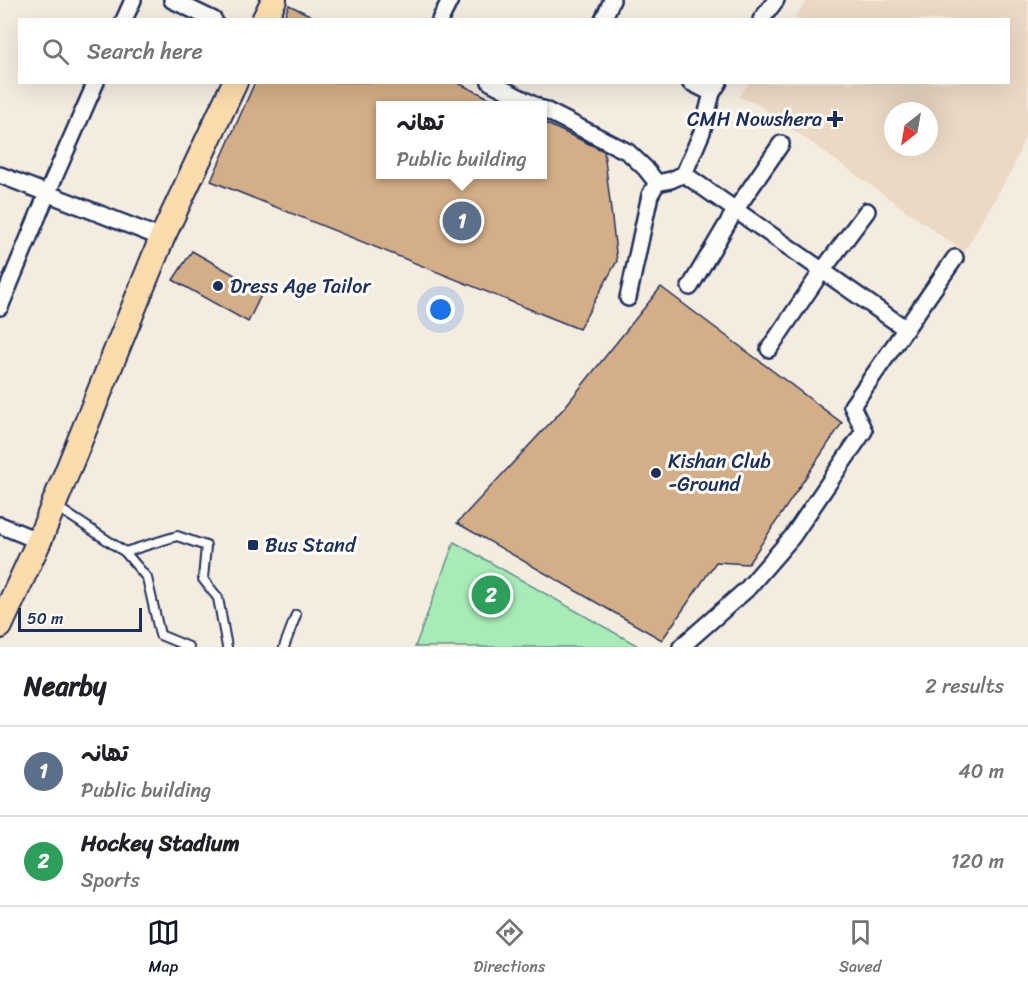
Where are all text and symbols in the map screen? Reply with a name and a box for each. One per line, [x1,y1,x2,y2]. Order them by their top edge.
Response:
search box [18,18,1010,84]
text: Search here [87,32,203,71]
icon: search [39,35,72,68]
popup [376,101,547,179]
place label: CMH Nowshera [687,102,822,137]
north arrow [884,102,938,156]
text: تھانہ [396,103,444,142]
marker: CMH Nowshera [826,110,844,128]
text: Public building [396,142,527,177]
pin: 1 [442,198,482,244]
place label: Dress Age Tailor [230,269,371,304]
marker: Dress Age Tailor [211,279,225,293]
your location [426,295,455,324]
place label: Kishan Club -Ground [668,444,771,502]
marker: Kishan Club -Ground [649,466,663,480]
place label: Bus Stand [265,528,357,563]
marker: Bus Stand [246,538,260,552]
pin: 2 [472,572,510,618]
text: 50 m [27,604,63,633]
scale bar [18,605,142,632]
text: Nearby [24,663,106,709]
text: 2 results [925,669,1004,704]
text: تھانہ [81,734,128,773]
text: 1 [39,754,48,789]
text: 40 m [958,754,1004,789]
text: Public building [81,773,211,808]
text: Hockey Stadium [81,824,240,863]
text: 2 [38,844,49,879]
text: 120 m [951,844,1004,879]
text: Sports [81,863,140,898]
tab: Map [147,916,180,981]
tab: Directions [474,916,545,981]
tab: Saved [839,916,881,981]

